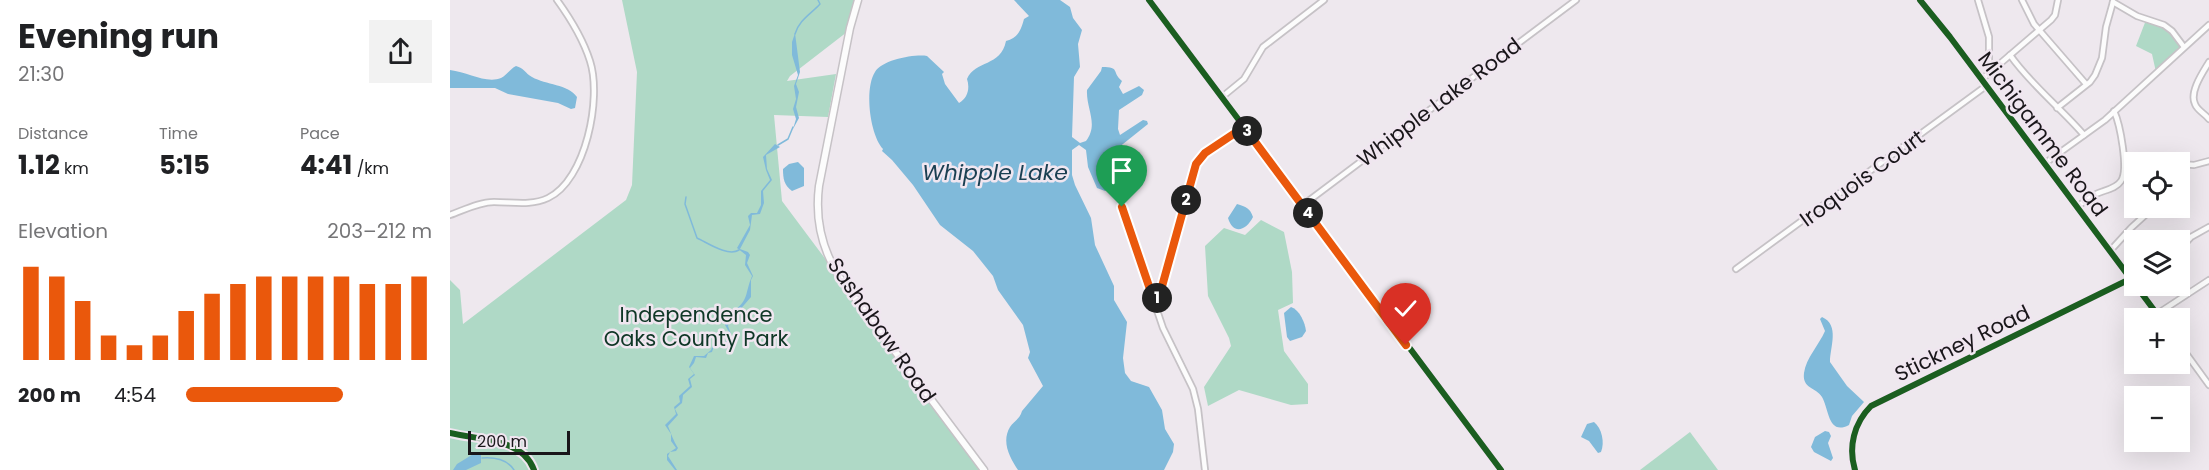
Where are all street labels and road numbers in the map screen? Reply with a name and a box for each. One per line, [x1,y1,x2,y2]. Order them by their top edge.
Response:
street label: Whipple Lake Road [1351,31,1527,173]
street label: Michigamme Road [1971,46,2115,222]
street label: Iroquois Court [1794,123,1930,233]
street label: Sashabaw Road [821,252,943,408]
street label: Stickney Road [1889,298,2035,388]

